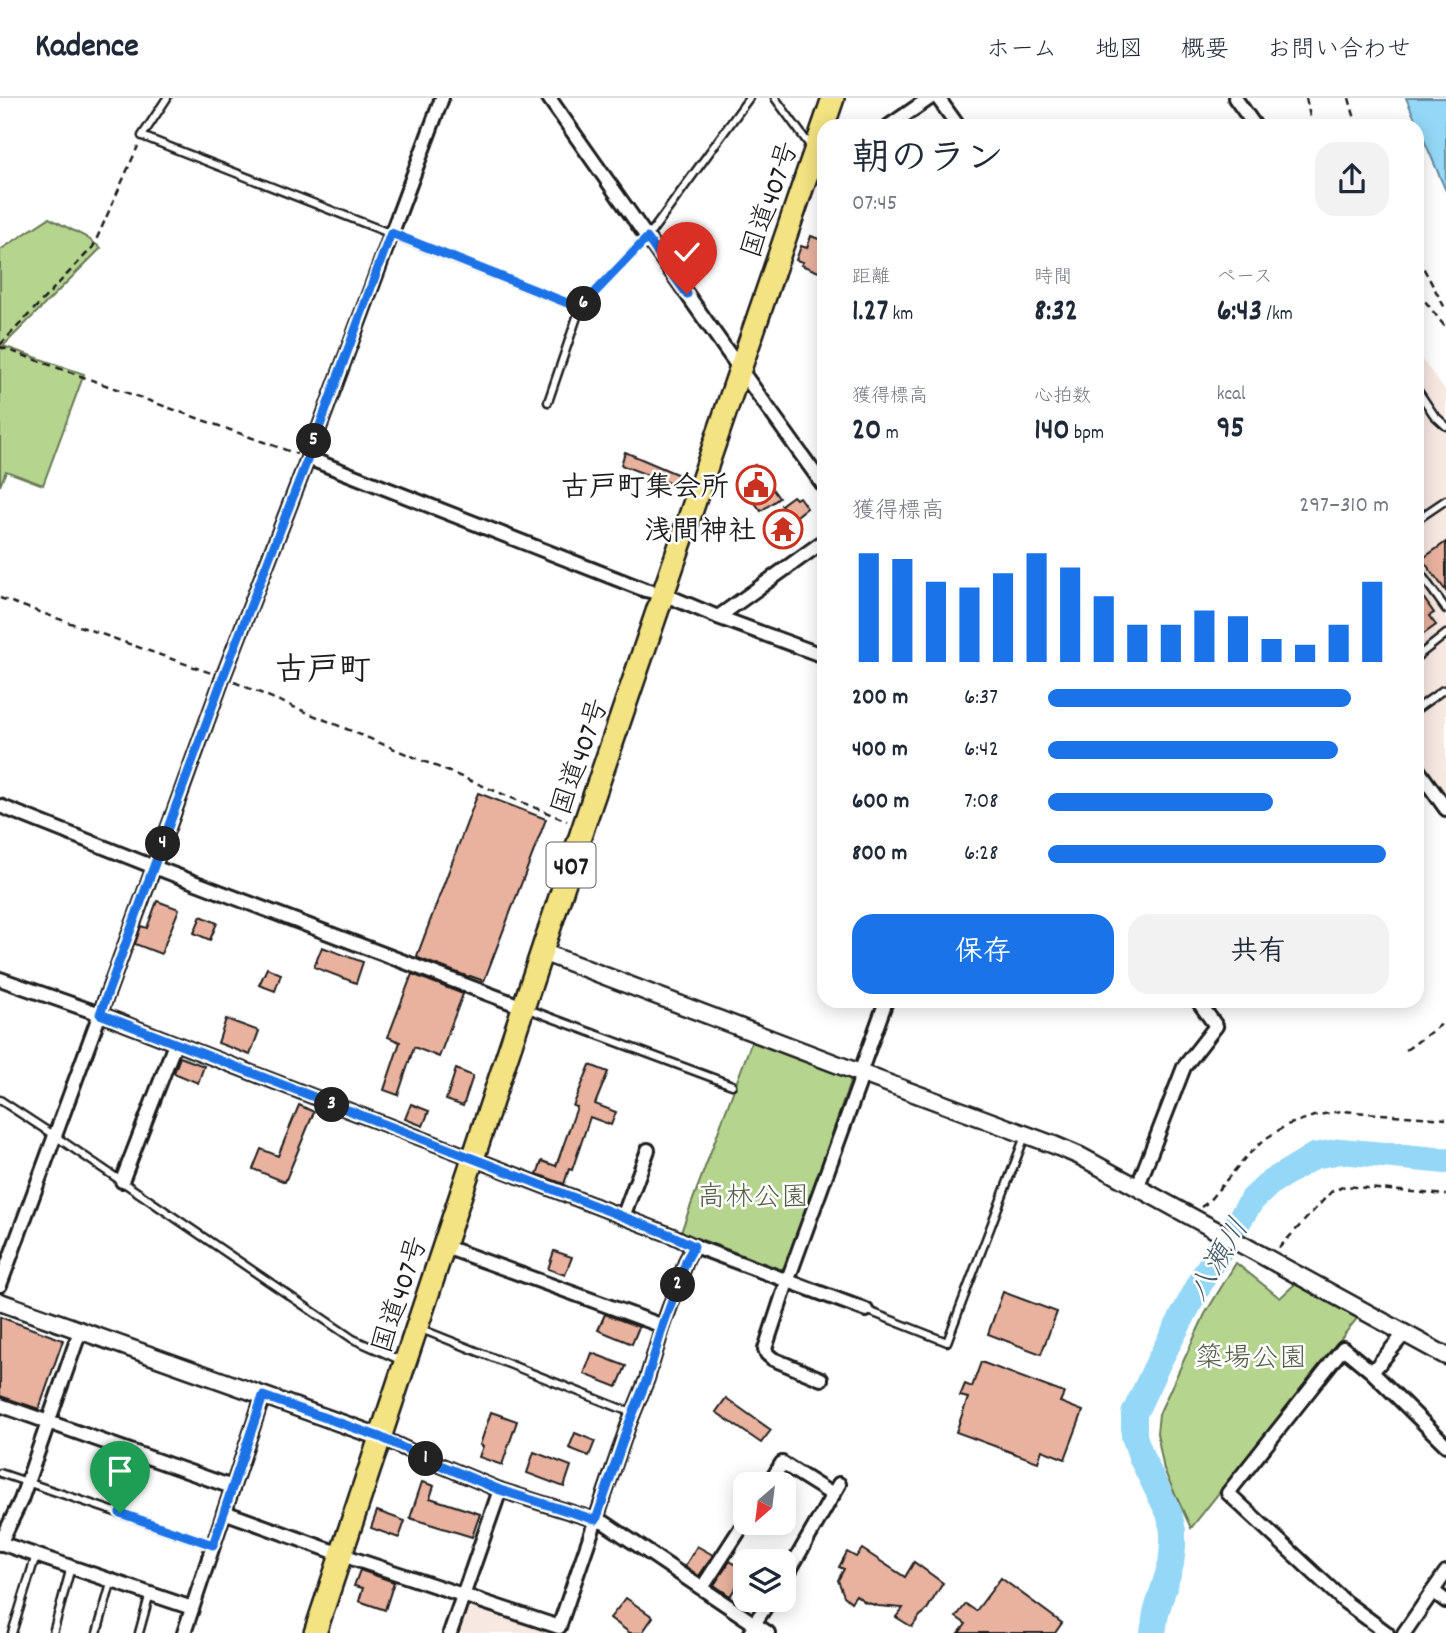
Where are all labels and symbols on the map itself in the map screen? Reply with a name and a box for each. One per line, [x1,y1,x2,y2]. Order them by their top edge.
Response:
street label: 国道407号 [734,137,811,265]
pin [657,222,717,294]
pin: 6 [566,286,602,322]
pin: 5 [296,424,332,458]
public building icon: 古戸町集会所 [735,464,777,506]
place label: 古戸町集会所 [561,470,729,510]
temple icon: 浅間神社 [762,508,804,550]
place label: 浅間神社 [644,514,756,554]
district label: 古戸町 [275,650,371,696]
street label: 国道407号 [544,694,621,822]
pin: 4 [146,826,180,862]
road number: 407 [546,842,596,888]
pin: 3 [314,1088,350,1122]
park label: 高林公園 [697,1180,809,1220]
water label: 八瀬川 [1179,1212,1262,1311]
street label: 国道407号 [365,1232,441,1360]
pin: 2 [660,1268,696,1302]
park label: 簗場公園 [1195,1341,1307,1381]
pin [90,1441,150,1513]
pin: 1 [408,1442,444,1476]
north arrow [733,1472,796,1535]

